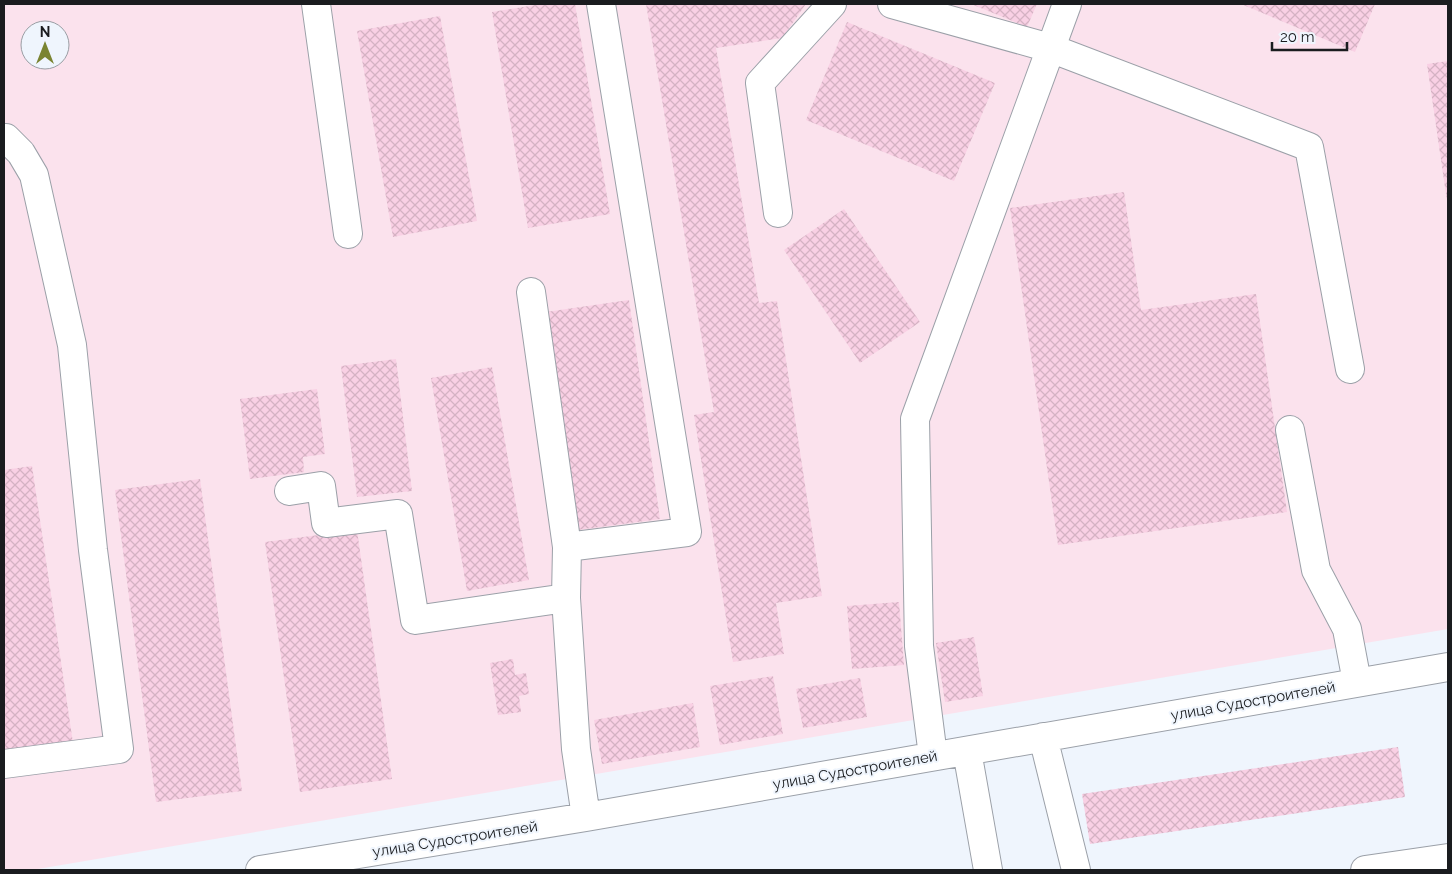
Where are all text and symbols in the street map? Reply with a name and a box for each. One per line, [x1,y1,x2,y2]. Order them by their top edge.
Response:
north arrow [20,20,70,70]
scale bar [1272,20,1347,52]
text: N [40,24,50,40]
text: 20 m [1280,28,1315,46]
street label: улица Судостроителей [1169,678,1337,724]
street label: улица Судостроителей [771,747,939,793]
street label: улица Судостроителей [371,817,539,861]

